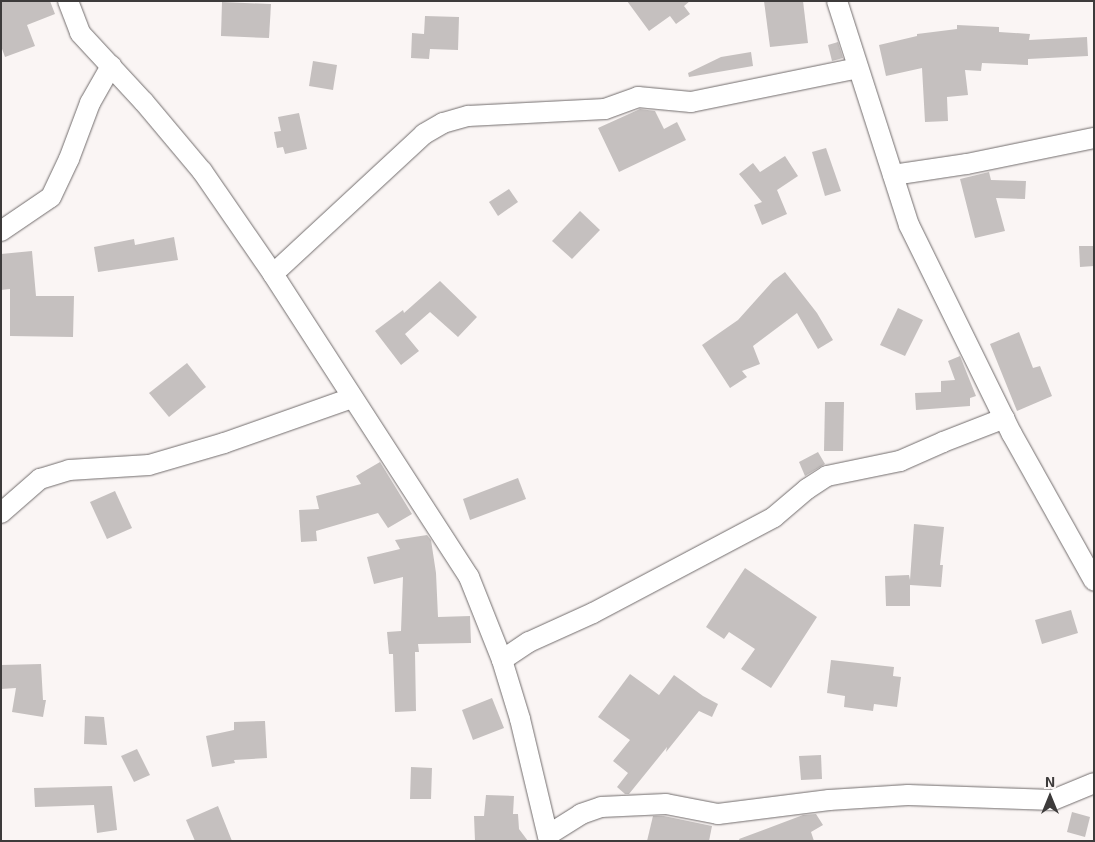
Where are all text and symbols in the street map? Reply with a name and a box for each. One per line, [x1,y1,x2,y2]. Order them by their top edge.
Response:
north arrow [1025,772,1075,822]
text: N [1045,773,1055,790]

